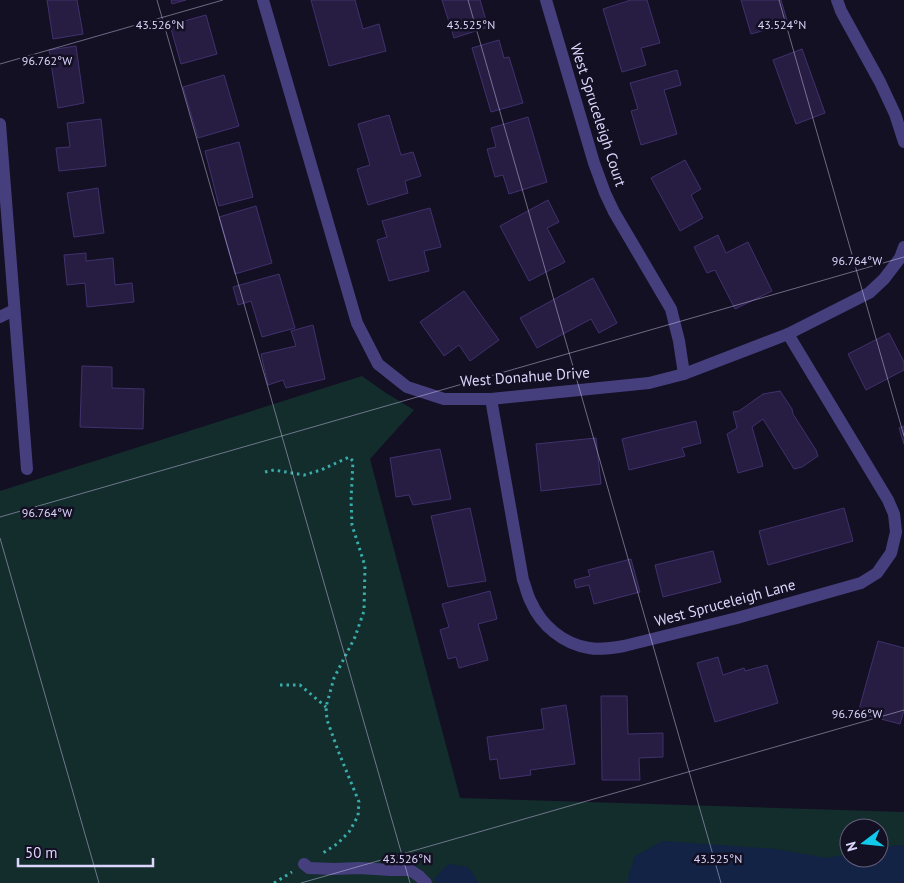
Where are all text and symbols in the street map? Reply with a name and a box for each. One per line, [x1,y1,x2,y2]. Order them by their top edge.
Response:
text: 43.526°N [136,17,184,32]
text: 43.525°N [447,17,495,32]
text: 43.524°N [758,17,806,32]
street label: West Spruceleigh Court [566,41,631,189]
text: 96.762°W [22,53,72,68]
text: 96.764°W [832,253,882,268]
street label: West Donahue Drive [460,362,590,391]
text: 96.764°W [22,505,72,520]
street label: West Spruceleigh Lane [652,575,797,630]
text: 96.766°W [832,706,882,721]
north arrow [839,818,889,868]
scale bar [18,836,152,868]
text: N [842,840,861,853]
text: 50 m [25,843,58,862]
text: 43.526°N [383,851,431,866]
text: 43.525°N [694,851,742,866]

